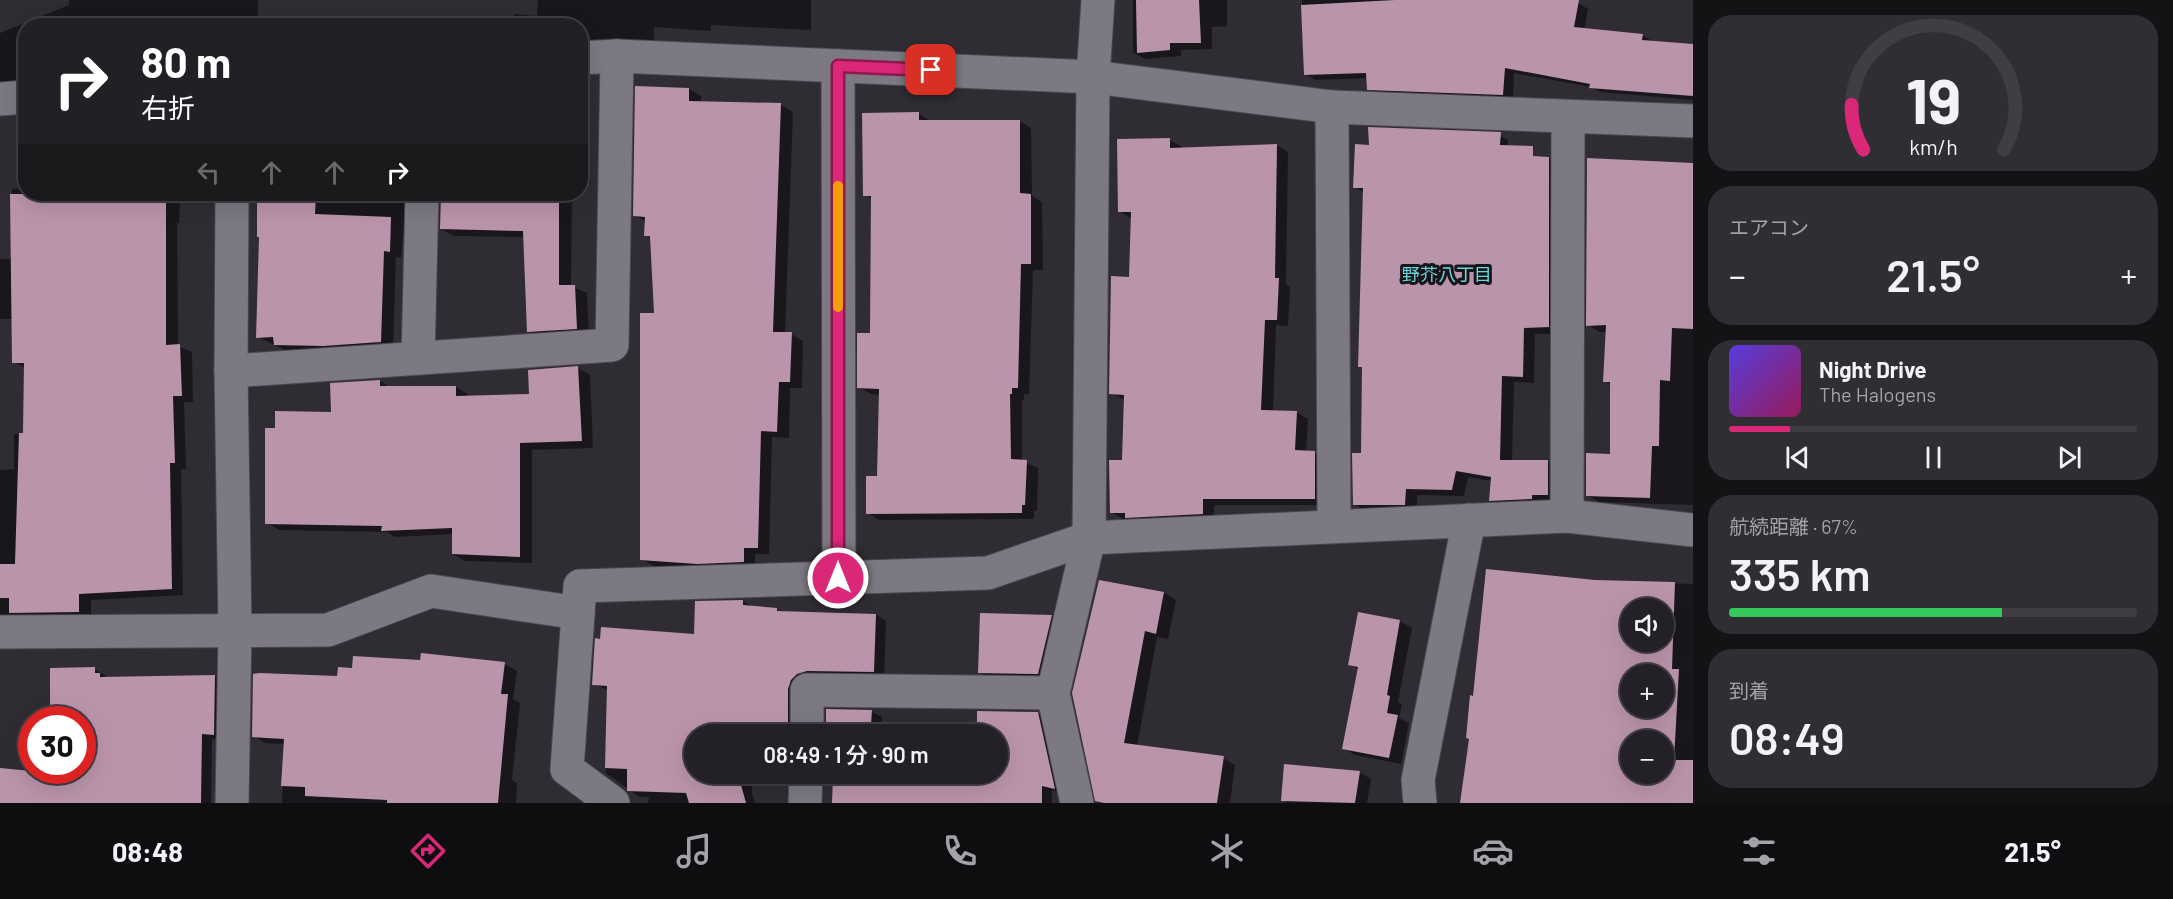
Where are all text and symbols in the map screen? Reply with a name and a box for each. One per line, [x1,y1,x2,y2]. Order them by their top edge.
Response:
text: 80 m [141,36,231,86]
icon: right [42,42,120,120]
pin [905,44,956,95]
icon: arrive [914,53,947,86]
text: 19 [1905,62,1961,136]
text: 右折 [141,91,195,123]
text: km/h [1909,134,1957,159]
icon: left [192,156,225,189]
icon: ahead [255,156,288,189]
icon: ahead [318,156,351,189]
icon: right [381,156,414,189]
text: エアコン [1729,215,1809,239]
text: 21.5° [1886,247,1980,301]
text: − [1729,255,1746,295]
text: + [2120,255,2137,295]
district label: 野芥八丁目 [1402,263,1492,285]
text: Night Drive [1819,356,1927,382]
text: The Halogens [1819,382,1936,406]
icon: previous [1781,441,1814,474]
icon: pause [1917,441,1950,474]
icon: next [2053,441,2086,474]
text: 航続距離 · 67% [1729,514,1858,538]
position arrow [806,546,870,610]
text: 335 km [1729,546,1870,600]
map controls [1620,598,1674,784]
button: sound [1620,598,1674,652]
button: + [1620,664,1674,718]
text: 到着 [1729,678,1769,702]
speed limit sign: 30 [18,706,96,784]
text: 08:49 [1729,710,1845,764]
button: − [1620,730,1674,784]
text: 08:49 · 1 分 · 90 m [764,741,928,767]
icon: directions [407,830,449,872]
icon: music [673,830,715,872]
icon: phone [939,830,981,872]
icon: climate [1206,830,1248,872]
icon: car [1472,830,1514,872]
icon: filters [1738,830,1780,872]
text: 08:48 [112,835,183,867]
text: 21.5° [2004,835,2061,867]

